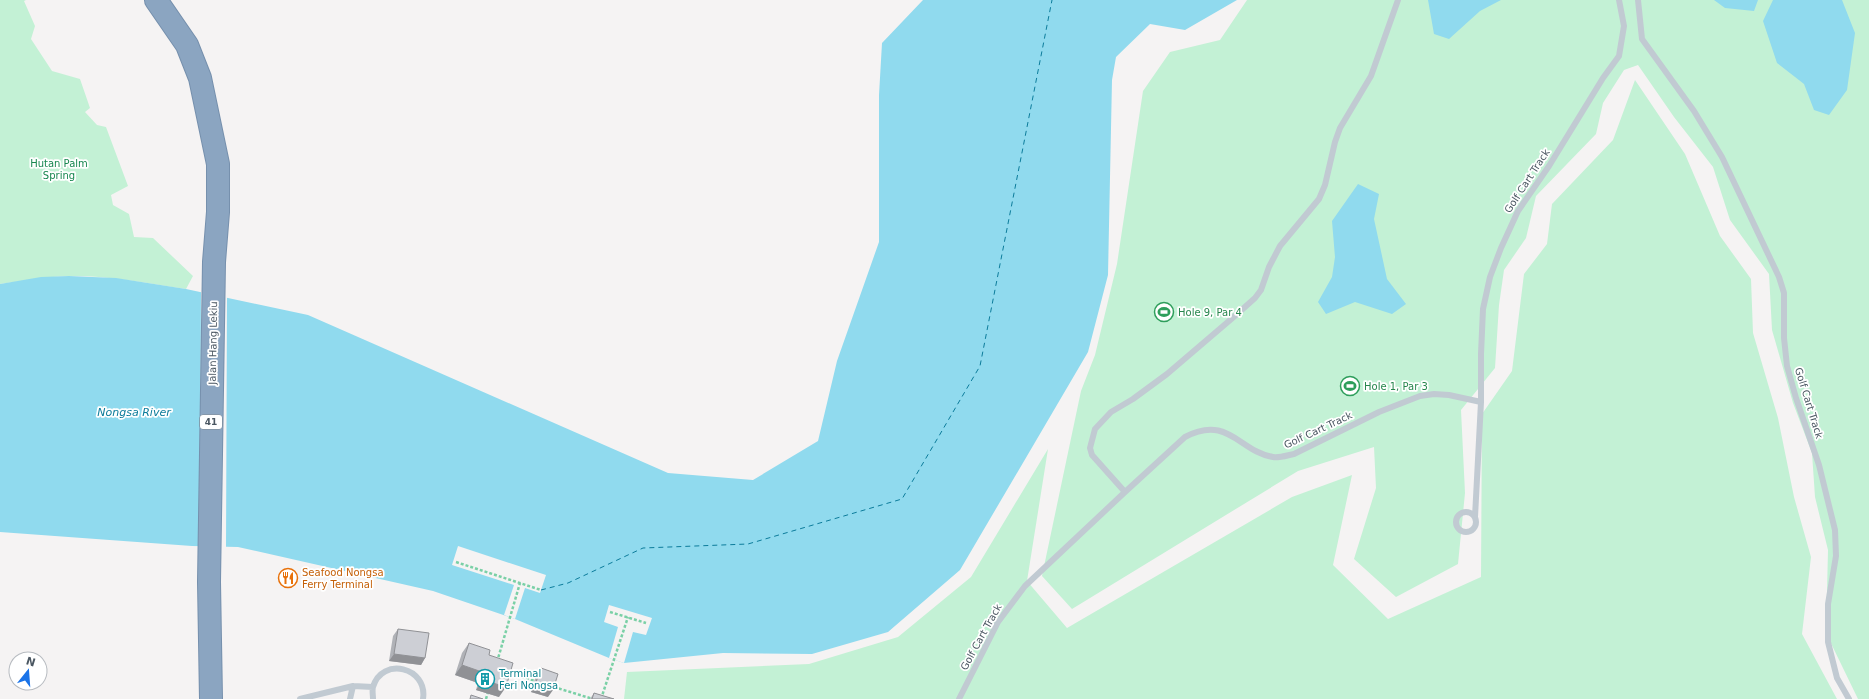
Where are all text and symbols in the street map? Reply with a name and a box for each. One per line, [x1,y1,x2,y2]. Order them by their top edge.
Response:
street label: Golf Cart Track [1502,147,1552,215]
park label: Hutan Palm Spring [30,158,88,181]
street label: Jalan Hang Lekiu [207,301,219,386]
sports icon: Hole 9, Par 4 [1153,301,1175,323]
place label: Hole 9, Par 4 [1178,307,1242,318]
street label: Golf Cart Track [1793,366,1825,440]
sports icon: Hole 1, Par 3 [1339,375,1361,397]
place label: Hole 1, Par 3 [1364,381,1428,392]
water label: Nongsa River [97,406,172,419]
street label: Golf Cart Track [1282,409,1354,451]
road number: 41 [200,415,222,429]
restaurant icon: Seafood Nongsa Ferry Terminal [277,567,299,589]
place label: Seafood Nongsa Ferry Terminal [302,567,384,590]
street label: Golf Cart Track [958,602,1004,672]
north arrow [8,651,48,691]
text: N [24,654,37,669]
building icon: Terminal Feri Nongsa [474,668,496,690]
place label: Terminal Feri Nongsa [498,668,558,691]

